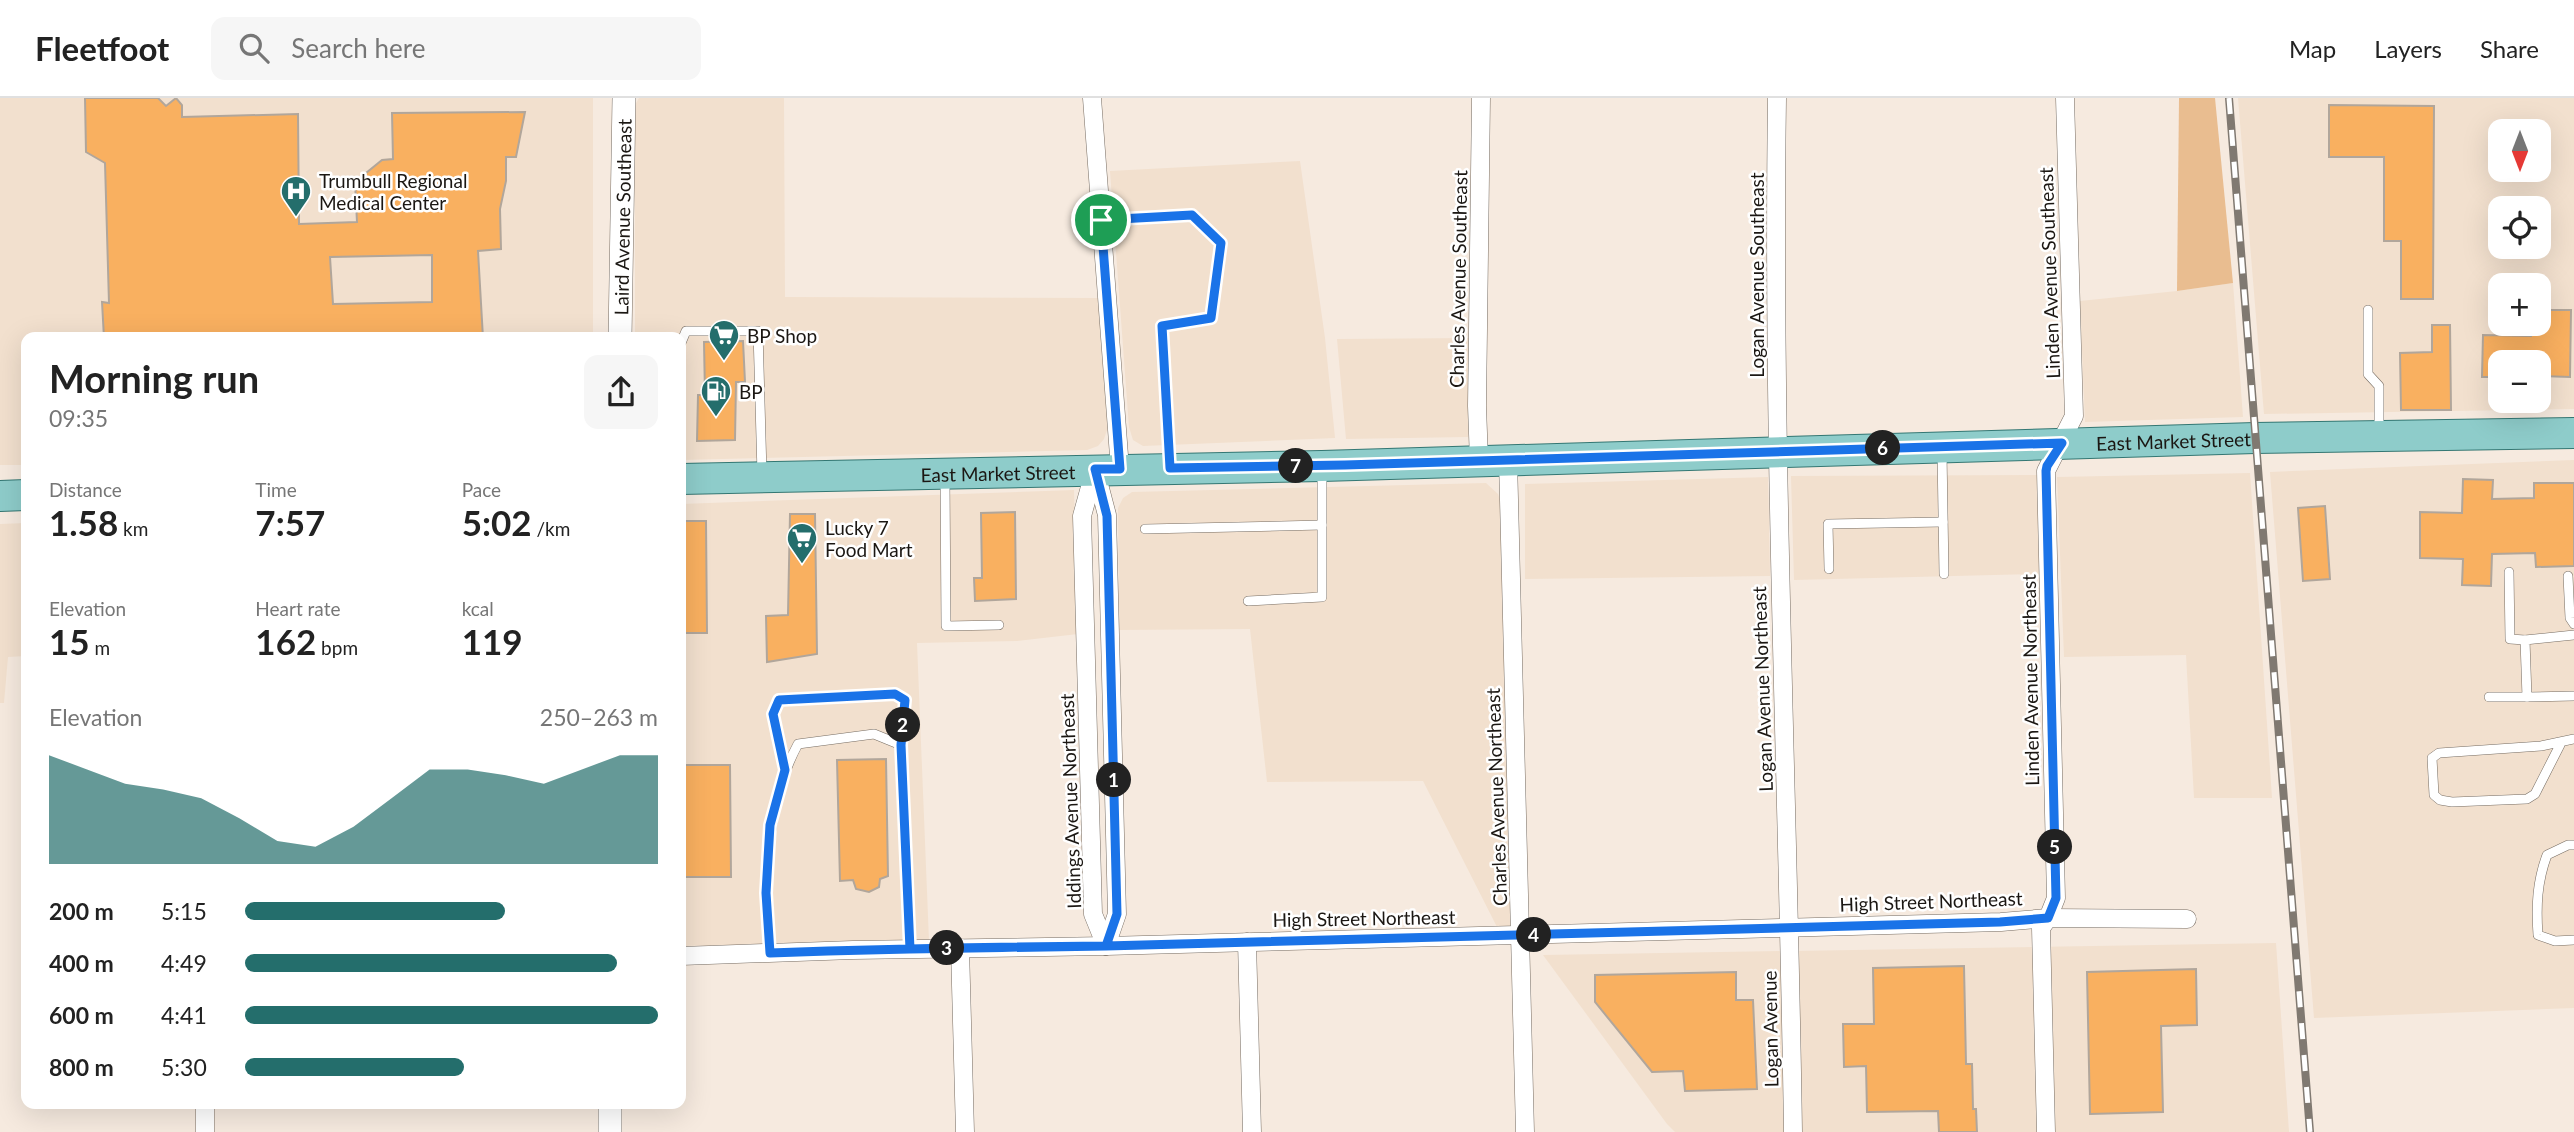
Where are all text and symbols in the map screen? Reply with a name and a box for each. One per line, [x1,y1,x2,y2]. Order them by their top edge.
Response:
search box [211,17,701,80]
text: Fleetfoot [35,28,169,68]
icon: search [235,29,273,67]
text: Search here [291,32,425,64]
text: Map [2289,34,2336,63]
text: Layers [2374,34,2442,63]
text: Share [2480,34,2539,63]
street label: Laird Avenue Southeast [609,118,635,316]
north arrow [2488,119,2552,182]
map controls [2488,119,2551,413]
street label: Linden Avenue Southeast [2034,167,2064,379]
place label: Trumbull Regional Medical Center [319,169,467,214]
street label: Charles Avenue Southeast [1445,170,1471,388]
street label: Logan Avenue Southeast [1745,172,1768,378]
hospital icon: Trumbull Regional Medical Center [279,174,313,218]
pin [1071,190,1131,250]
button: locate [2488,196,2551,259]
icon: arrive [1082,201,1120,239]
button: + [2488,273,2551,336]
supermarket icon: BP Shop [707,318,741,362]
place label: BP Shop [747,324,817,347]
button: − [2488,350,2551,413]
text: Morning run [49,355,259,401]
button: share [584,355,658,429]
fuel station icon: BP [699,374,733,418]
place label: BP [739,380,763,403]
text: 09:35 [49,404,108,432]
street label: East Market Street [2096,427,2251,454]
pin: 6 [1866,430,1900,466]
text: 6 [1877,436,1888,459]
pin: 7 [1278,448,1314,484]
text: 7 [1290,454,1301,477]
street label: East Market Street [920,460,1076,486]
text: Distance [49,478,122,501]
text: Time [255,478,297,501]
text: Pace [462,478,501,501]
text: 1.58 [49,501,118,543]
text: 7:57 [255,501,325,543]
text: 5:02 [462,501,532,543]
place label: Lucky 7 Food Mart [825,516,913,561]
text: km [118,517,148,540]
text: /km [532,517,570,540]
supermarket icon: Lucky 7 Food Mart [785,521,819,565]
street label: Linden Avenue Northeast [2017,574,2043,786]
street label: Logan Avenue Northeast [1747,586,1777,792]
text: Elevation [49,597,126,620]
text: Heart rate [255,597,341,620]
text: kcal [462,597,494,620]
text: 15 [49,620,90,662]
text: 162 [255,620,316,662]
text: 119 [462,620,523,662]
text: m [90,636,110,659]
text: bpm [316,636,358,659]
street label: Charles Avenue Northeast [1481,687,1511,906]
street label: Iddings Avenue Northeast [1055,693,1085,909]
text: Elevation [49,703,142,731]
text: 250–263 m [540,703,658,731]
pin: 2 [886,708,920,742]
text: 2 [897,713,908,736]
pin: 1 [1096,762,1132,798]
text: 1 [1108,768,1119,791]
pin: 5 [2038,830,2072,864]
text: 5 [2049,835,2060,858]
street label: High Street Northeast [1839,886,2023,916]
text: 200 m [49,897,114,925]
text: 5:15 [161,897,207,925]
street label: High Street Northeast [1272,905,1456,931]
pin: 4 [1516,918,1552,952]
text: 4 [1528,923,1539,946]
pin: 3 [930,930,964,966]
text: 3 [941,936,952,959]
text: 400 m [49,949,114,977]
text: 4:49 [161,949,207,977]
street label: Logan Avenue [1757,970,1783,1088]
text: 600 m [49,1001,114,1029]
text: 4:41 [161,1001,207,1029]
text: 800 m [49,1053,114,1081]
text: 5:30 [161,1053,207,1081]

